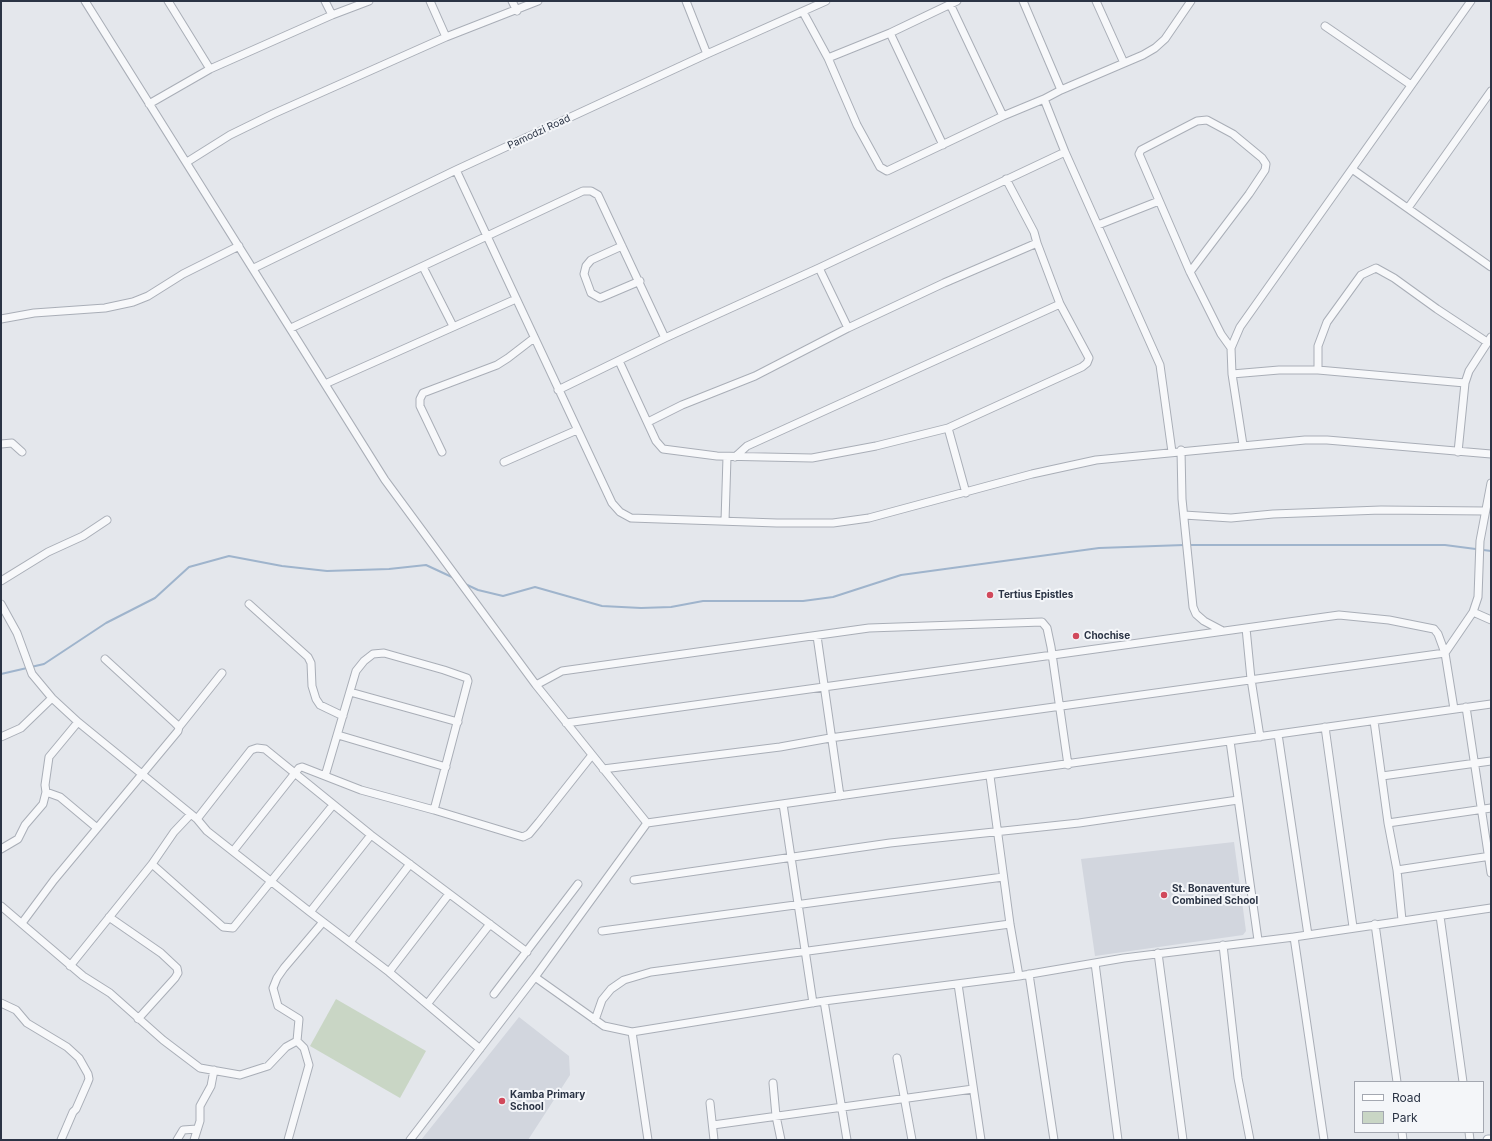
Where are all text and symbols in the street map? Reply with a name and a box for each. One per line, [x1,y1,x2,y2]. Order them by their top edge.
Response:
street label: Pamodzi Road [506,112,572,152]
place label: Tertius Epistles [998,589,1073,601]
marker: Tertius Epistles [985,590,995,600]
place label: Chochise [1084,630,1130,642]
marker: Chochise [1071,631,1081,641]
place label: St. Bonaventure Combined School [1172,883,1258,906]
marker: St. Bonaventure Combined School [1159,890,1169,900]
legend [1354,1081,1484,1133]
place label: Kamba Primary School [510,1089,585,1112]
text: Road [1392,1090,1421,1105]
marker: Kamba Primary School [497,1096,507,1106]
text: Park [1392,1110,1418,1125]

